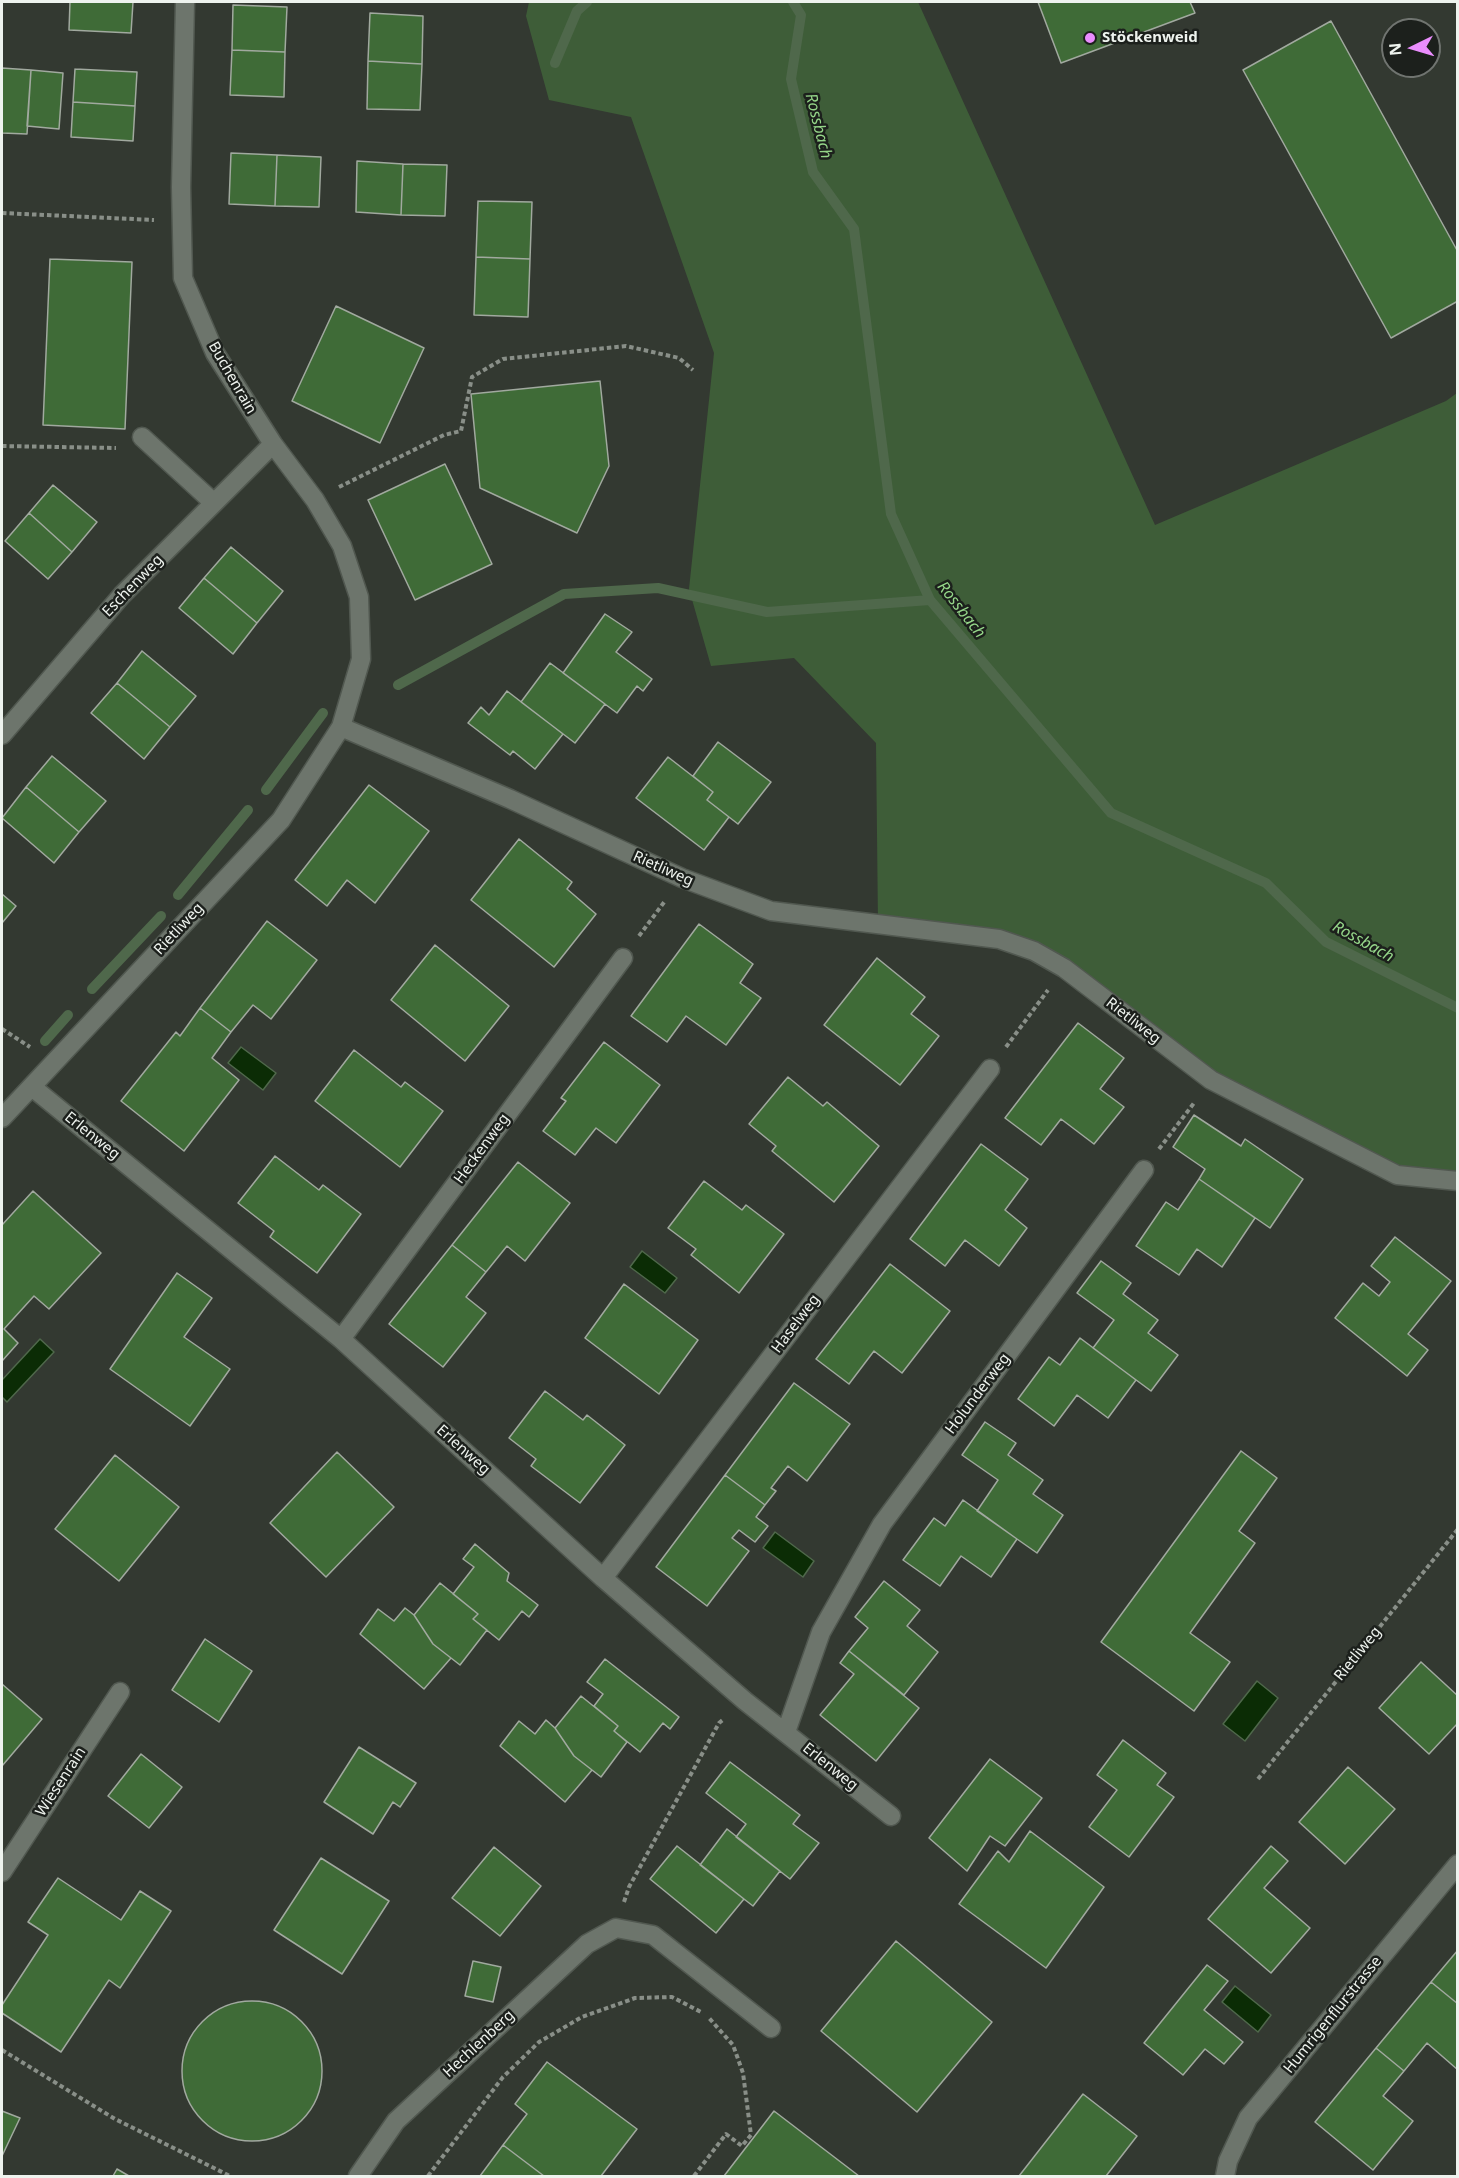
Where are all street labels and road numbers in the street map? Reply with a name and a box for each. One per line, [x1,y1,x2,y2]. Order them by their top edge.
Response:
street label: Buchenrain [204,339,260,417]
street label: Eschenweg [99,551,167,621]
street label: Rietliweg [630,848,696,890]
street label: Rietliweg [150,899,208,959]
street label: Rietliweg [1102,994,1164,1048]
street label: Erlenweg [61,1108,123,1164]
street label: Heckenweg [451,1111,513,1187]
street label: Haselweg [768,1291,824,1357]
street label: Holunderweg [942,1350,1014,1438]
street label: Erlenweg [433,1421,493,1479]
street label: Rietliweg [1331,1623,1385,1685]
street label: Erlenweg [799,1739,861,1795]
street label: Wiesenrain [32,1744,90,1820]
street label: Humrigenflurstrasse [1280,1953,1386,2077]
street label: Hechlenberg [440,2007,518,2081]

